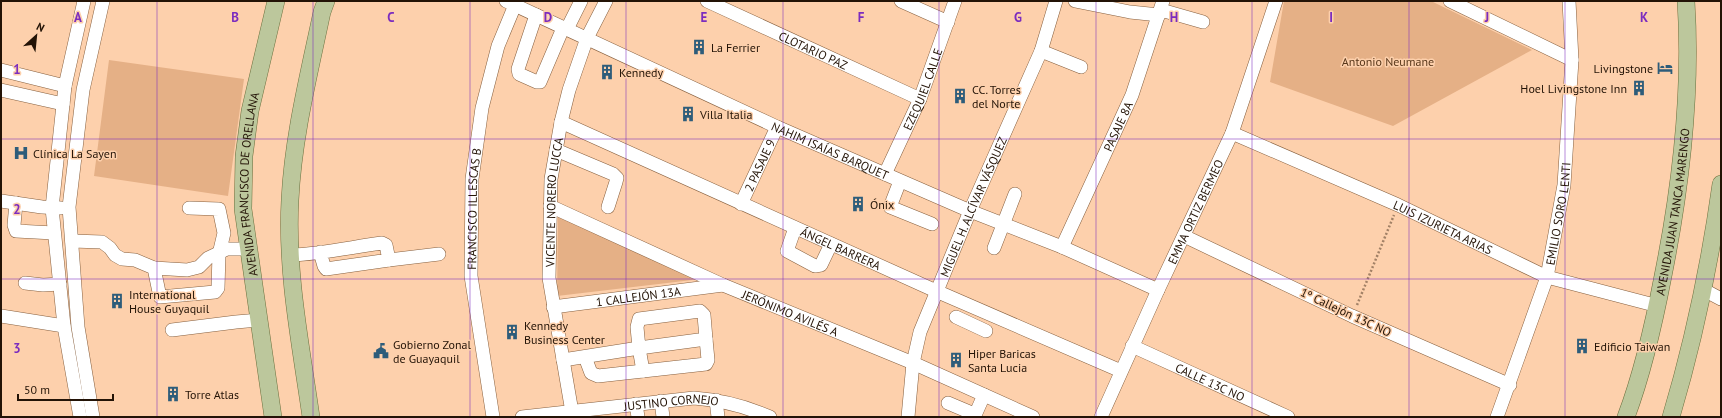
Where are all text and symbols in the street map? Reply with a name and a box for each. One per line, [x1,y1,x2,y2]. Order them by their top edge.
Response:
text: A [74,9,82,26]
text: B [231,9,239,26]
text: C [387,9,395,26]
text: D [544,9,552,26]
text: E [701,9,708,26]
text: F [858,9,865,26]
text: G [1014,9,1022,26]
text: H [1170,9,1178,26]
text: I [1329,9,1333,26]
text: J [1484,9,1489,26]
text: K [1640,9,1648,26]
north arrow [16,16,56,56]
text: N [34,19,47,35]
street label: CLOTARIO PAZ [776,28,851,72]
building icon: La Ferrier [690,38,708,56]
place label: La Ferrier [711,40,760,55]
street label: EZEQUIEL CALLE [899,46,945,132]
park label: Antonio Neumane [1342,54,1434,69]
hotel icon: Livingstone [1656,59,1674,77]
text: 1 [13,61,21,78]
place label: Livingstone [1593,61,1653,76]
building icon: Kennedy [598,63,616,81]
place label: Kennedy [619,65,664,80]
building icon: Hoel Livingstone Inn [1630,79,1648,97]
place label: Hoel Livingstone Inn [1520,81,1627,96]
place label: CC. Torres del Norte [972,82,1021,111]
building icon: CC. Torres del Norte [951,87,969,105]
street label: AVENIDA FRANCISCO DE ORELLANA [235,91,262,277]
street label: PASAJE 8A [1100,99,1136,153]
building icon: Villa Italia [679,105,697,123]
place label: Villa Italia [699,107,752,122]
street label: NAHIM ISAÍAS BARQUET [769,118,891,182]
street label: AVENIDA JUAN TANCA MARENGO [1652,127,1692,296]
street label: MIGUEL H. ALCÍVAR VÁSQUEZ [936,134,1010,279]
street label: VICENTE NORERO LUCCA [542,136,566,268]
street label: 2 PASAJE 9 [741,137,778,194]
hospital icon: Clínica La Sayen [12,144,30,162]
place label: Clínica La Sayen [33,146,117,161]
street label: FRANCISCO ILLESCAS B [464,147,484,270]
street label: EMMA ORTIZ BERMEO [1164,157,1226,266]
street label: EMILIO SORO LENTI [1542,162,1573,266]
building icon: Ónix [849,195,867,213]
street label: LUIS IZURIETA ARIAS [1391,196,1495,257]
place label: Ónix [870,197,894,212]
text: 2 [13,201,21,218]
street label: ÁNGEL BARRERA [798,224,883,273]
street label: 1 CALLEJÓN 13A [595,283,682,309]
street label: 1º Callejón 13C NO [1298,284,1394,340]
street label: JERÓNIMO AVILÉS A [739,286,841,339]
place label: International House Guyaquil [129,287,210,316]
building icon: International House Guyaquil [108,292,126,310]
place label: Kennedy Business Center [524,318,605,347]
building icon: Kennedy Business Center [503,323,521,341]
place label: Gobierno Zonal de Guayaquil [393,337,471,366]
building icon: Edificio Taiwan [1573,337,1591,355]
place label: Edificio Taiwan [1594,339,1670,354]
text: 3 [13,340,21,357]
public building icon: Gobierno Zonal de Guayaquil [372,342,390,360]
place label: Hiper Baricas Santa Lucia [968,346,1036,375]
building icon: Hiper Baricas Santa Lucia [947,351,965,369]
street label: CALLE 13C NO [1173,359,1247,404]
scale bar [18,376,113,402]
text: 50 m [24,382,50,397]
building icon: Torre Atlas [164,385,182,403]
place label: Torre Atlas [185,387,239,402]
street label: JUSTINO CORNEJO [622,390,720,413]

